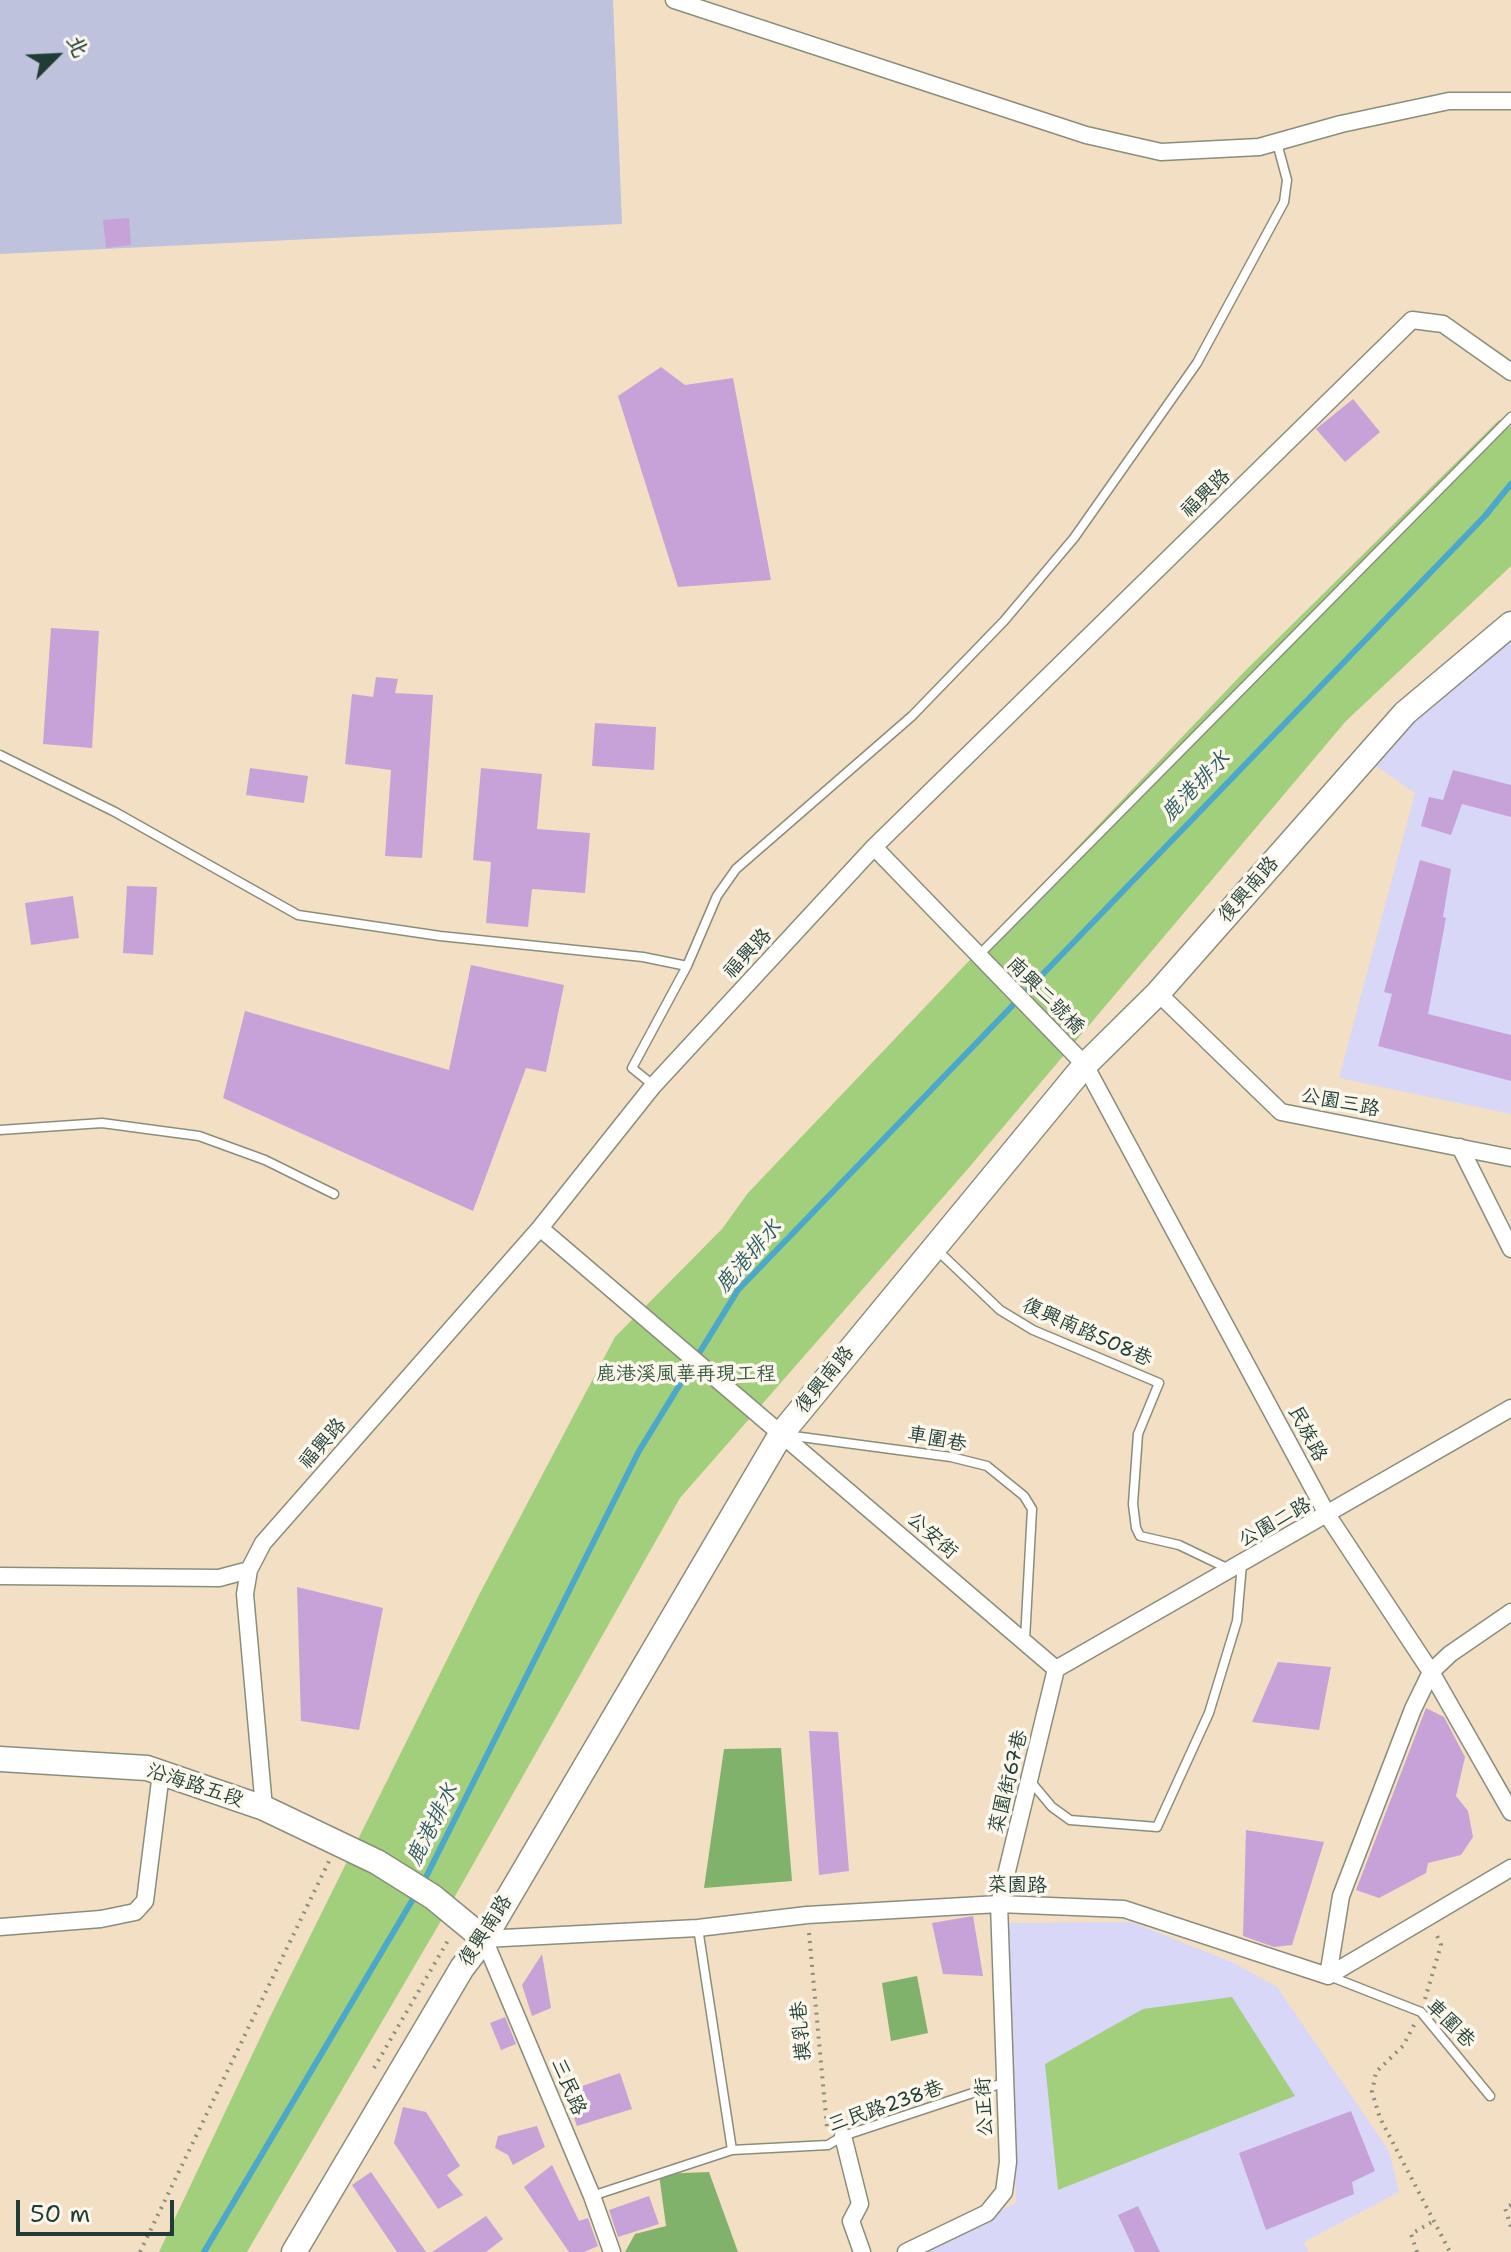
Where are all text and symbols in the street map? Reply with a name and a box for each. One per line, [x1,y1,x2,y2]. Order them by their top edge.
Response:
north arrow [16,16,96,96]
text: 北 [61,30,96,62]
street label: 福興路 [1176,465,1236,523]
water label: 鹿港排水 [1156,746,1236,828]
street label: 復興南路 [1214,852,1284,928]
street label: 福興路 [719,924,777,984]
street label: 南興二號橋 [1001,952,1089,1040]
street label: 公園三路 [1298,1084,1382,1122]
water label: 鹿港排水 [710,1215,788,1299]
street label: 復興南路508巷 [1018,1294,1156,1372]
street label: 復興南路 [791,1341,859,1419]
park label: 鹿港溪風華再現工程 [596,1363,776,1387]
street label: 民族路 [1282,1402,1332,1466]
street label: 福興路 [294,1413,352,1475]
street label: 車圍巷 [905,1422,969,1458]
street label: 公園二路 [1234,1493,1316,1553]
street label: 公安街 [901,1507,963,1565]
street label: 菜園街67巷 [985,1728,1033,1836]
street label: 沿海路五段 [144,1759,246,1813]
water label: 鹿港排水 [401,1780,465,1870]
street label: 菜園路 [987,1873,1047,1899]
street label: 復興南路 [454,1891,518,1971]
street label: 車圍巷 [1420,1994,1480,2054]
street label: 摸乳巷 [787,2000,817,2062]
street label: 三民路 [545,2055,591,2119]
street label: 三民路238巷 [825,2076,947,2138]
street label: 公正街 [971,2076,999,2138]
scale bar [20,2184,178,2234]
text: 50 m [30,2198,90,2230]

